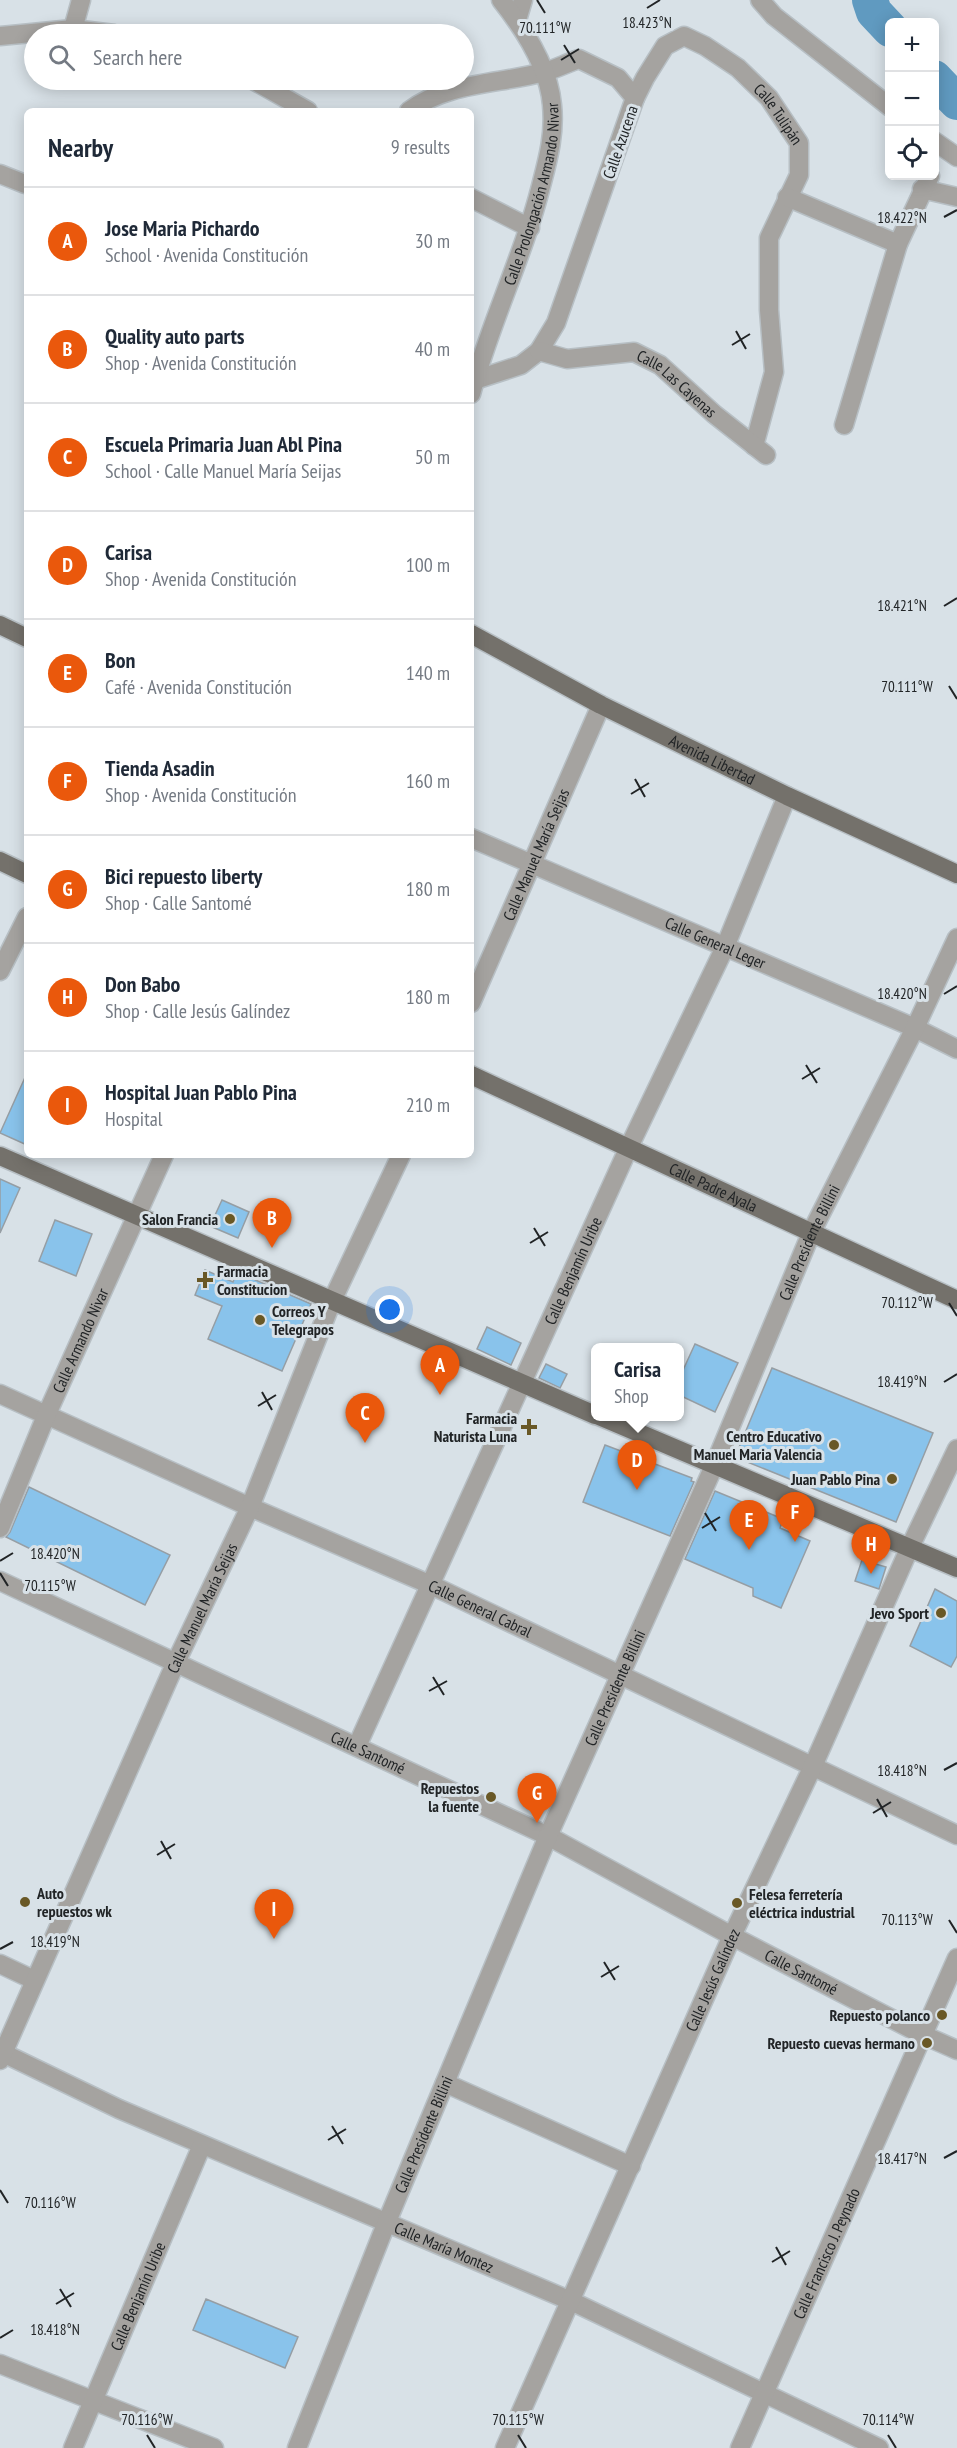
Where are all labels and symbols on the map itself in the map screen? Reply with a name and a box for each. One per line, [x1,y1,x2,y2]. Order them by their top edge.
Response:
text: 18.423°N [622,13,672,32]
text: 70.111°W [519,18,571,37]
street label: Calle Tulipán [750,79,807,148]
street label: Calle Prolongación Armando Nivar [499,101,563,288]
street label: Calle Azucena [598,103,642,181]
text: 18.422°N [877,208,927,227]
street label: Calle Las Cayenas [634,345,721,422]
text: 18.421°N [877,596,927,615]
text: 70.111°W [881,677,933,696]
street label: Avenida Libertad [666,730,759,789]
street label: Calle Manuel María Seijas [498,785,573,924]
street label: Calle General Leger [662,912,769,973]
text: 18.420°N [877,984,927,1003]
street label: Calle Padre Ayala [666,1158,761,1216]
street label: Calle Presidente Billini [774,1181,844,1303]
pin: B [252,1198,292,1248]
place label: Salon Francia [142,1209,218,1229]
marker: Salon Francia [223,1212,237,1226]
street label: Calle Benjamín Uribe [540,1214,606,1328]
place label: Farmacia Constitucion [217,1261,287,1299]
marker: Farmacia Constitucion [198,1273,212,1287]
street label: Calle Armando Nivar [48,1284,113,1396]
text: 70.112°W [881,1293,933,1312]
your location [375,1295,404,1324]
place label: Correos Y Telegrapos [272,1301,334,1339]
marker: Correos Y Telegrapos [253,1313,267,1327]
pin: A [420,1346,460,1395]
text: 18.419°N [877,1372,927,1391]
pin: C [346,1394,385,1443]
place label: Farmacia Naturista Luna [434,1408,517,1446]
marker: Farmacia Naturista Luna [522,1420,536,1434]
place label: Centro Educativo Manuel Maria Valencia [694,1426,822,1464]
marker: Centro Educativo Manuel Maria Valencia [827,1438,841,1452]
pin: D [618,1440,656,1490]
place label: Juan Pablo Pina [790,1469,880,1489]
marker: Juan Pablo Pina [885,1472,899,1486]
pin: F [776,1492,814,1542]
pin: E [730,1500,768,1550]
pin: H [852,1524,890,1574]
street label: Calle Manuel María Seijas [162,1540,241,1676]
text: 18.420°N [30,1544,80,1563]
street label: Calle General Cabral [425,1575,535,1642]
text: 70.115°W [24,1576,76,1595]
place label: Jevo Sport [869,1603,929,1623]
marker: Jevo Sport [934,1606,948,1620]
street label: Calle Presidente Billini [580,1627,649,1749]
street label: Calle Santomé [328,1726,408,1778]
text: 18.418°N [877,1761,927,1780]
pin: G [518,1774,556,1823]
place label: Repuestos la fuente [421,1778,479,1816]
marker: Repuestos la fuente [484,1790,498,1804]
place label: Auto repuestos wk [36,1883,112,1921]
place label: Felesa ferretería eléctrica industrial [749,1884,855,1922]
pin: I [254,1890,294,1939]
marker: Auto repuestos wk [18,1895,32,1909]
marker: Felesa ferretería eléctrica industrial [730,1896,744,1910]
text: 70.113°W [881,1910,933,1929]
street label: Calle Jesús Galíndez [681,1925,744,2034]
text: 18.419°N [30,1932,80,1951]
street label: Calle Santomé [761,1945,841,1999]
place label: Repuesto polanco [829,2005,930,2025]
marker: Repuesto polanco [935,2008,949,2022]
place label: Repuesto cuevas hermano [767,2033,915,2053]
marker: Repuesto cuevas hermano [920,2036,934,2050]
street label: Calle Presidente Billini [390,2073,457,2196]
text: 18.417°N [877,2149,927,2168]
street label: Calle Francisco J. Peynado [788,2185,864,2322]
text: 70.116°W [24,2193,76,2212]
street label: Calle María Montez [391,2217,497,2277]
street label: Calle Benjamín Uribe [106,2239,170,2354]
text: 18.418°N [30,2320,80,2339]
text: 70.116°W [121,2410,173,2429]
text: 70.115°W [492,2410,544,2429]
text: 70.114°W [862,2410,914,2429]

